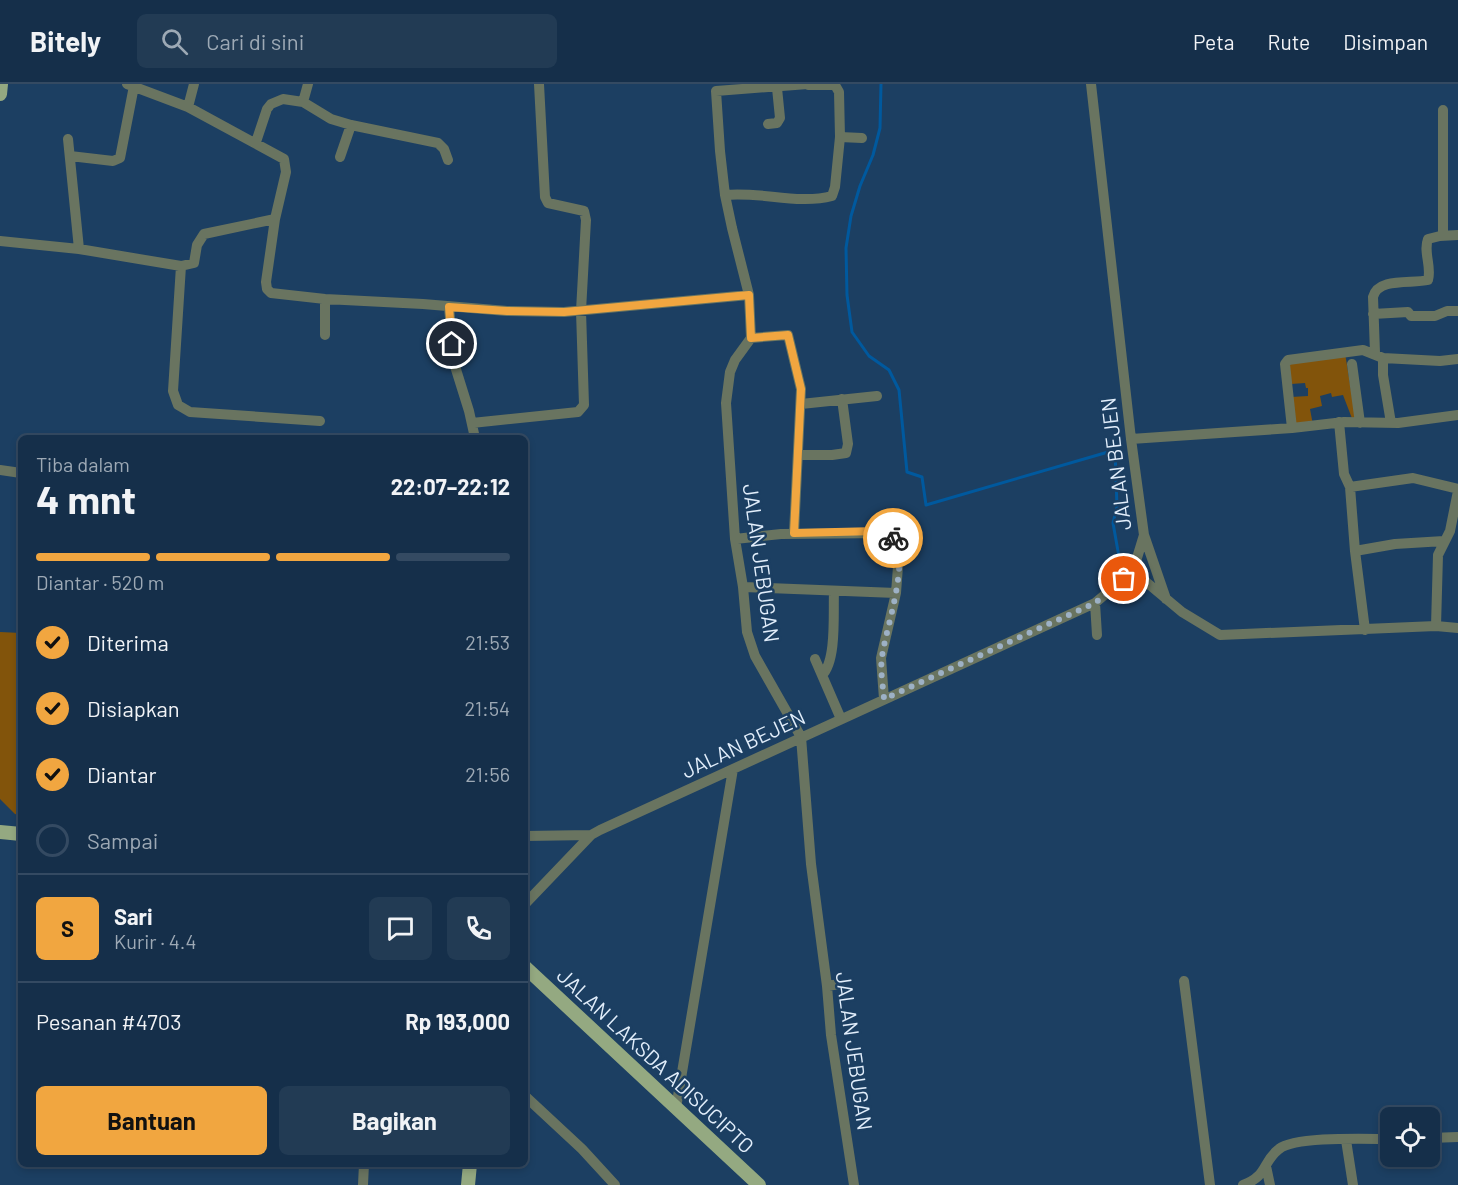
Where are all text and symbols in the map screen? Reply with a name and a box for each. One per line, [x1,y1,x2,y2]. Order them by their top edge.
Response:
search box [137,14,557,68]
text: Bitely [30,24,101,58]
icon: search [158,25,191,58]
text: Cari di sini [206,28,304,54]
text: Peta [1193,29,1235,54]
text: Rute [1268,29,1310,54]
text: Disimpan [1343,29,1428,54]
pin [426,318,477,369]
icon: home [435,327,468,360]
street label: JALAN BEJEN [1094,396,1136,532]
text: Tiba dalam [36,452,130,476]
text: 22:07–22:12 [391,473,510,499]
text: 4 mnt [36,475,136,522]
street label: JALAN JEBUGAN [739,482,785,644]
courier [863,508,923,568]
icon: bike [877,522,910,555]
pin [1098,553,1149,604]
icon: bag [1107,562,1140,595]
text: Diantar · 520 m [36,570,164,594]
icon: check [36,626,69,659]
text: Diterima [87,629,169,655]
text: 21:53 [465,630,510,654]
icon: check [36,692,69,725]
text: Disiapkan [87,695,180,721]
text: 21:54 [464,696,510,720]
street label: JALAN BEJEN [677,703,809,783]
icon: check [36,758,69,791]
text: Diantar [87,761,157,787]
text: 21:56 [465,762,510,786]
text: Sampai [87,827,158,853]
button: chat [369,897,432,960]
button: phone [447,897,510,960]
text: Sari [114,903,153,929]
text: S [61,915,74,941]
text: Kurir · 4.4 [114,929,196,953]
street label: JALAN LAKSDA ADISUCIPTO [552,962,760,1158]
street label: JALAN JEBUGAN [832,970,878,1132]
text: Pesanan #4703 [36,1008,181,1034]
text: Rp 193,000 [405,1008,510,1034]
button: Bantuan [36,1086,267,1155]
button: Bagikan [279,1086,510,1155]
map controls [1380,1107,1440,1167]
button: locate [1380,1107,1440,1167]

